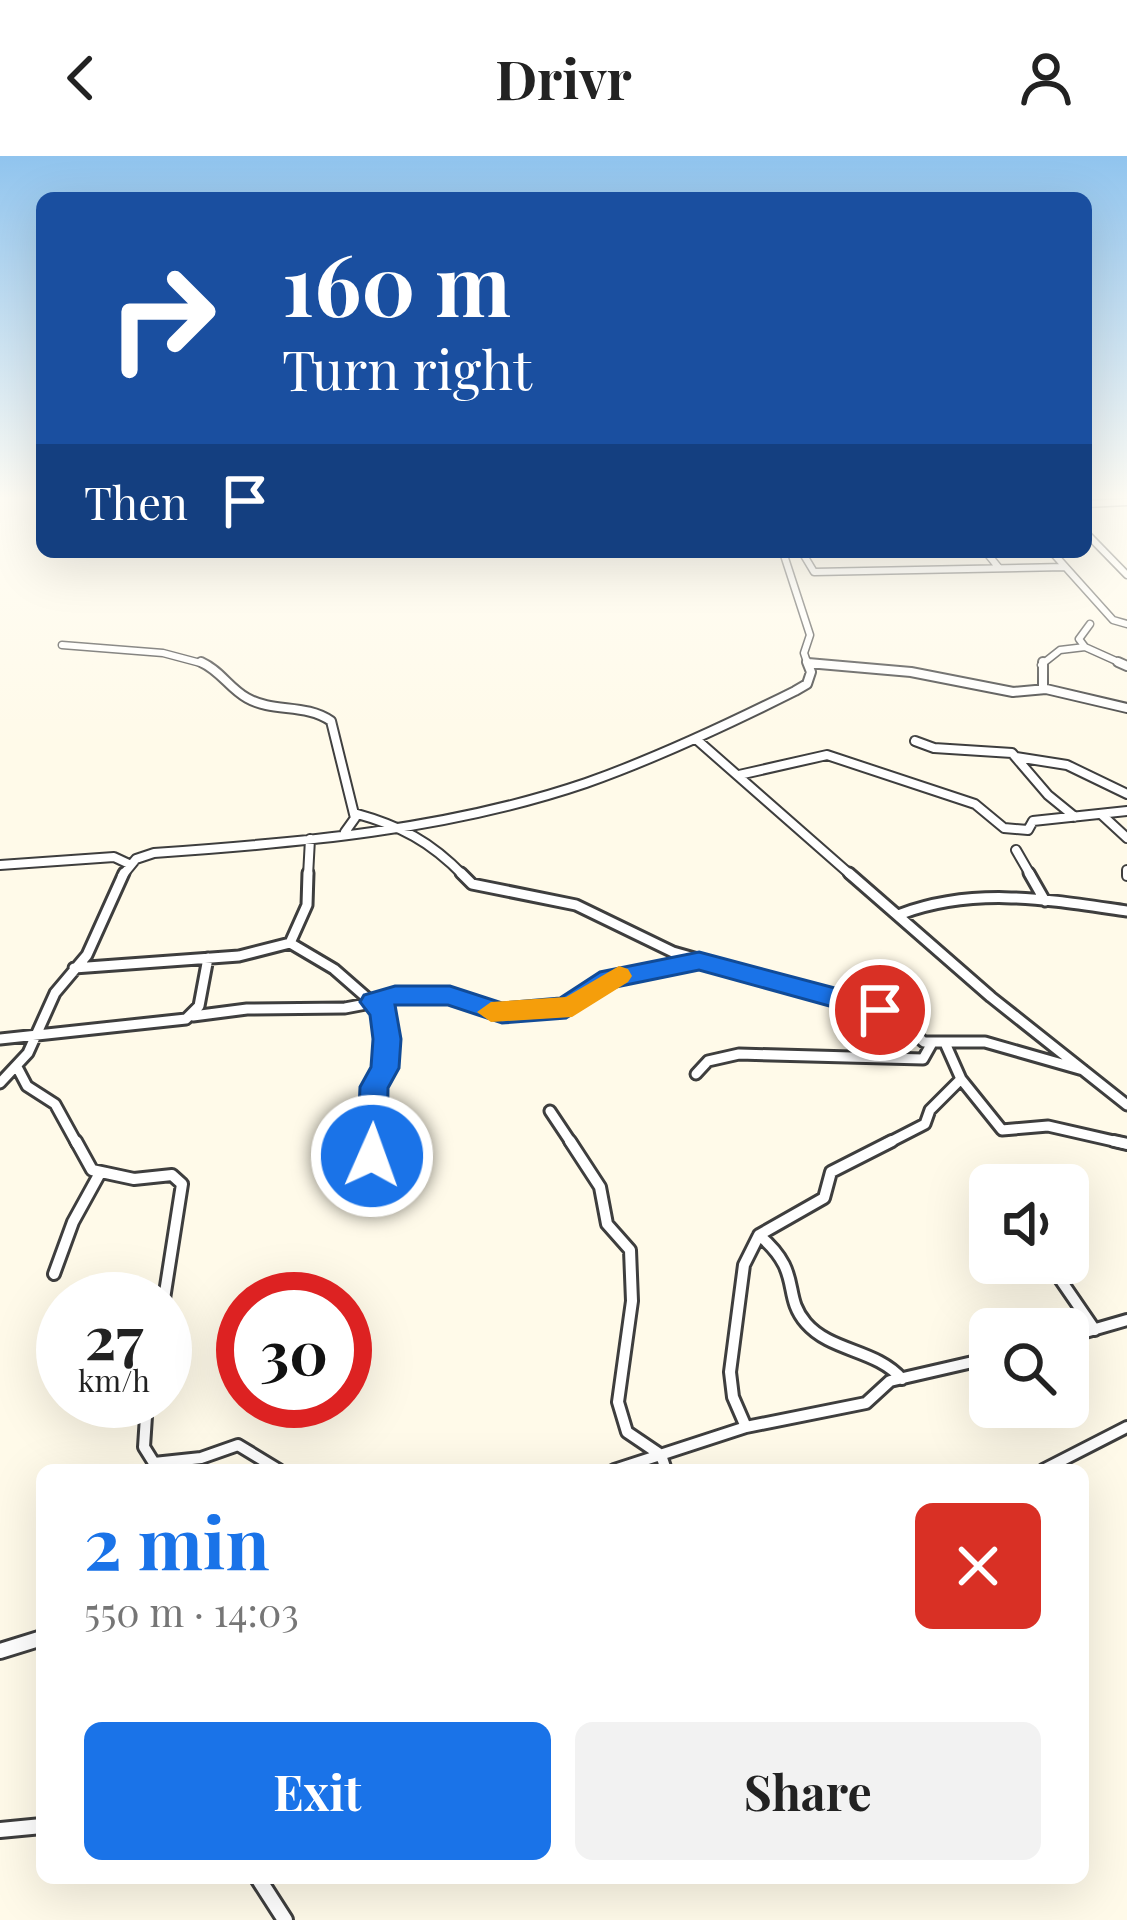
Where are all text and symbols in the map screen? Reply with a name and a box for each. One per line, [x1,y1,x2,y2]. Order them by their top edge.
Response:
text: Drivr [495,42,632,114]
icon: back [48,45,114,111]
icon: person [1013,45,1079,111]
text: 160 m [282,226,511,338]
icon: right [84,240,240,396]
text: Turn right [282,333,532,405]
icon: arrive [212,468,278,534]
text: Then [84,471,188,531]
pin [829,959,931,1061]
icon: arrive [847,977,913,1043]
position arrow [309,1093,435,1219]
map controls [969,1164,1089,1428]
button: sound [969,1164,1089,1284]
speed limit sign: 30 [216,1272,372,1428]
text: 27 [85,1295,143,1375]
button: search [969,1308,1089,1428]
text: km/h [78,1360,150,1400]
text: 2 min [84,1492,270,1588]
button: close [915,1503,1041,1629]
text: 550 m · 14:03 [84,1585,299,1637]
button: Exit [84,1722,551,1860]
button: Share [575,1722,1041,1860]

